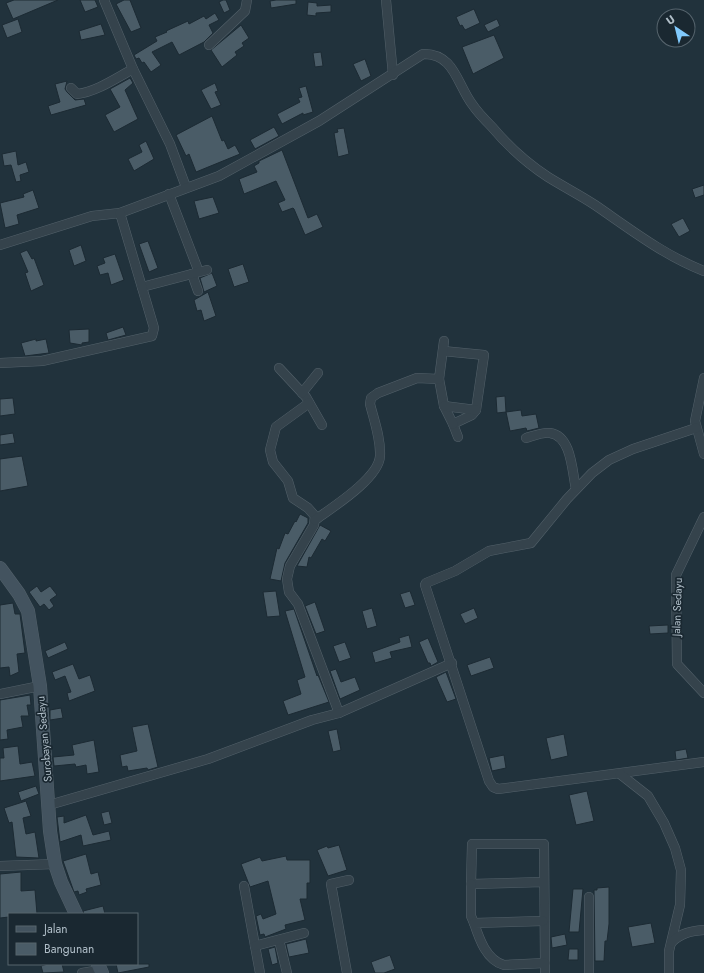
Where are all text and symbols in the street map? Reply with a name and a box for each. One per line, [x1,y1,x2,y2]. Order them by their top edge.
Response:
north arrow [656,8,696,48]
text: U [663,11,678,29]
street label: Jalan Sedayu [668,577,686,639]
street label: Surobayan Sedayu [32,695,56,783]
legend [8,913,138,965]
text: Jalan [42,920,67,938]
text: Bangunan [44,940,94,958]

